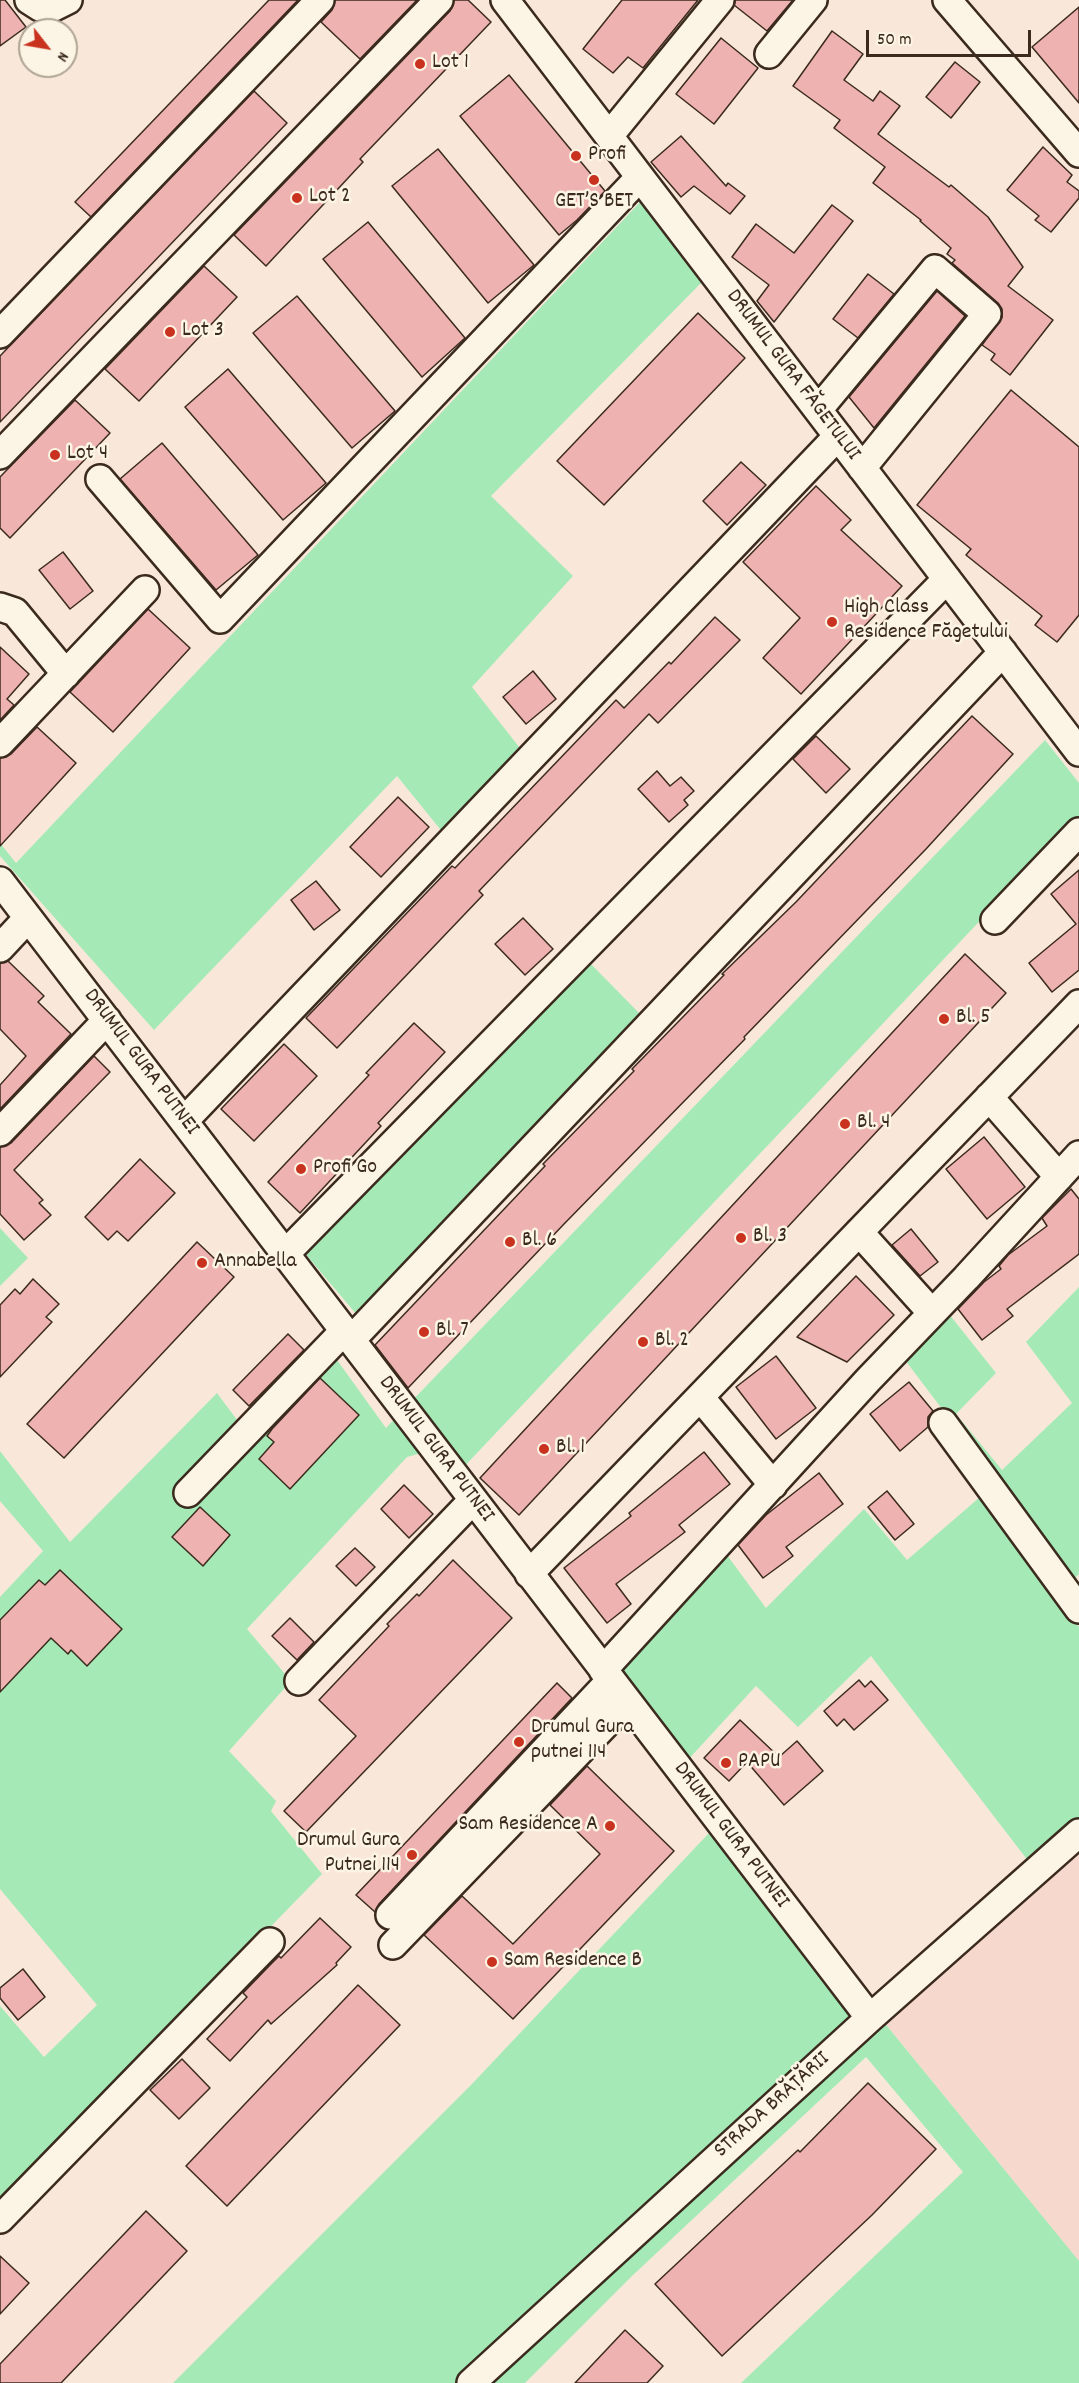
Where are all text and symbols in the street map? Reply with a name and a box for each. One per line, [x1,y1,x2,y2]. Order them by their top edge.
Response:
north arrow [18,18,78,78]
scale bar [869,18,1034,56]
text: 50 m [877,28,912,53]
text: N [50,47,74,66]
place label: Lot 1 [432,51,469,77]
marker: Lot 1 [413,57,427,71]
place label: Profi [588,143,626,169]
marker: Profi [569,149,583,163]
marker: GET’S BET [587,173,601,187]
place label: Lot 2 [309,185,351,211]
place label: GET’S BET [555,190,633,216]
marker: Lot 2 [290,191,304,205]
street label: DRUMUL GURA FĂGETULUI [719,285,865,467]
place label: Lot 3 [182,319,224,345]
marker: Lot 3 [163,325,177,339]
place label: Lot 4 [67,442,108,468]
marker: Lot 4 [48,448,62,462]
place label: High Class Residence Făgetului [844,596,1008,648]
marker: High Class Residence Făgetului [825,615,839,629]
street label: DRUMUL GURA PUTNEI [76,984,204,1142]
place label: Bl. 5 [956,1006,991,1032]
marker: Bl. 5 [937,1012,951,1026]
place label: Bl. 4 [857,1111,890,1137]
marker: Bl. 4 [838,1117,852,1131]
place label: Profi Go [313,1156,377,1182]
marker: Profi Go [294,1162,308,1176]
place label: Bl. 3 [753,1225,787,1251]
place label: Bl. 6 [522,1229,557,1255]
marker: Bl. 3 [734,1231,748,1245]
marker: Bl. 6 [503,1235,517,1249]
place label: Annabella [214,1250,297,1276]
marker: Annabella [195,1256,209,1270]
place label: Bl. 7 [436,1319,469,1345]
marker: Bl. 7 [417,1325,431,1339]
place label: Bl. 2 [655,1329,689,1355]
marker: Bl. 2 [636,1335,650,1349]
street label: DRUMUL GURA PUTNEI [371,1371,499,1529]
place label: Bl. 1 [556,1436,585,1462]
marker: Bl. 1 [537,1442,551,1456]
place label: Drumul Gura putnei 114 [531,1716,634,1768]
marker: Drumul Gura putnei 114 [512,1735,526,1749]
place label: PAPU [738,1750,781,1776]
marker: PAPU [719,1756,733,1770]
street label: DRUMUL GURA PUTNEI [666,1757,794,1915]
place label: Sam Residence A [458,1813,598,1839]
marker: Sam Residence A [603,1819,617,1833]
place label: Drumul Gura Putnei 114 [297,1829,400,1880]
marker: Drumul Gura Putnei 114 [405,1848,419,1862]
place label: Sam Residence B [504,1949,642,1975]
marker: Sam Residence B [485,1955,499,1969]
street label: STRADA BRĂȚĂRII [710,2047,836,2165]

